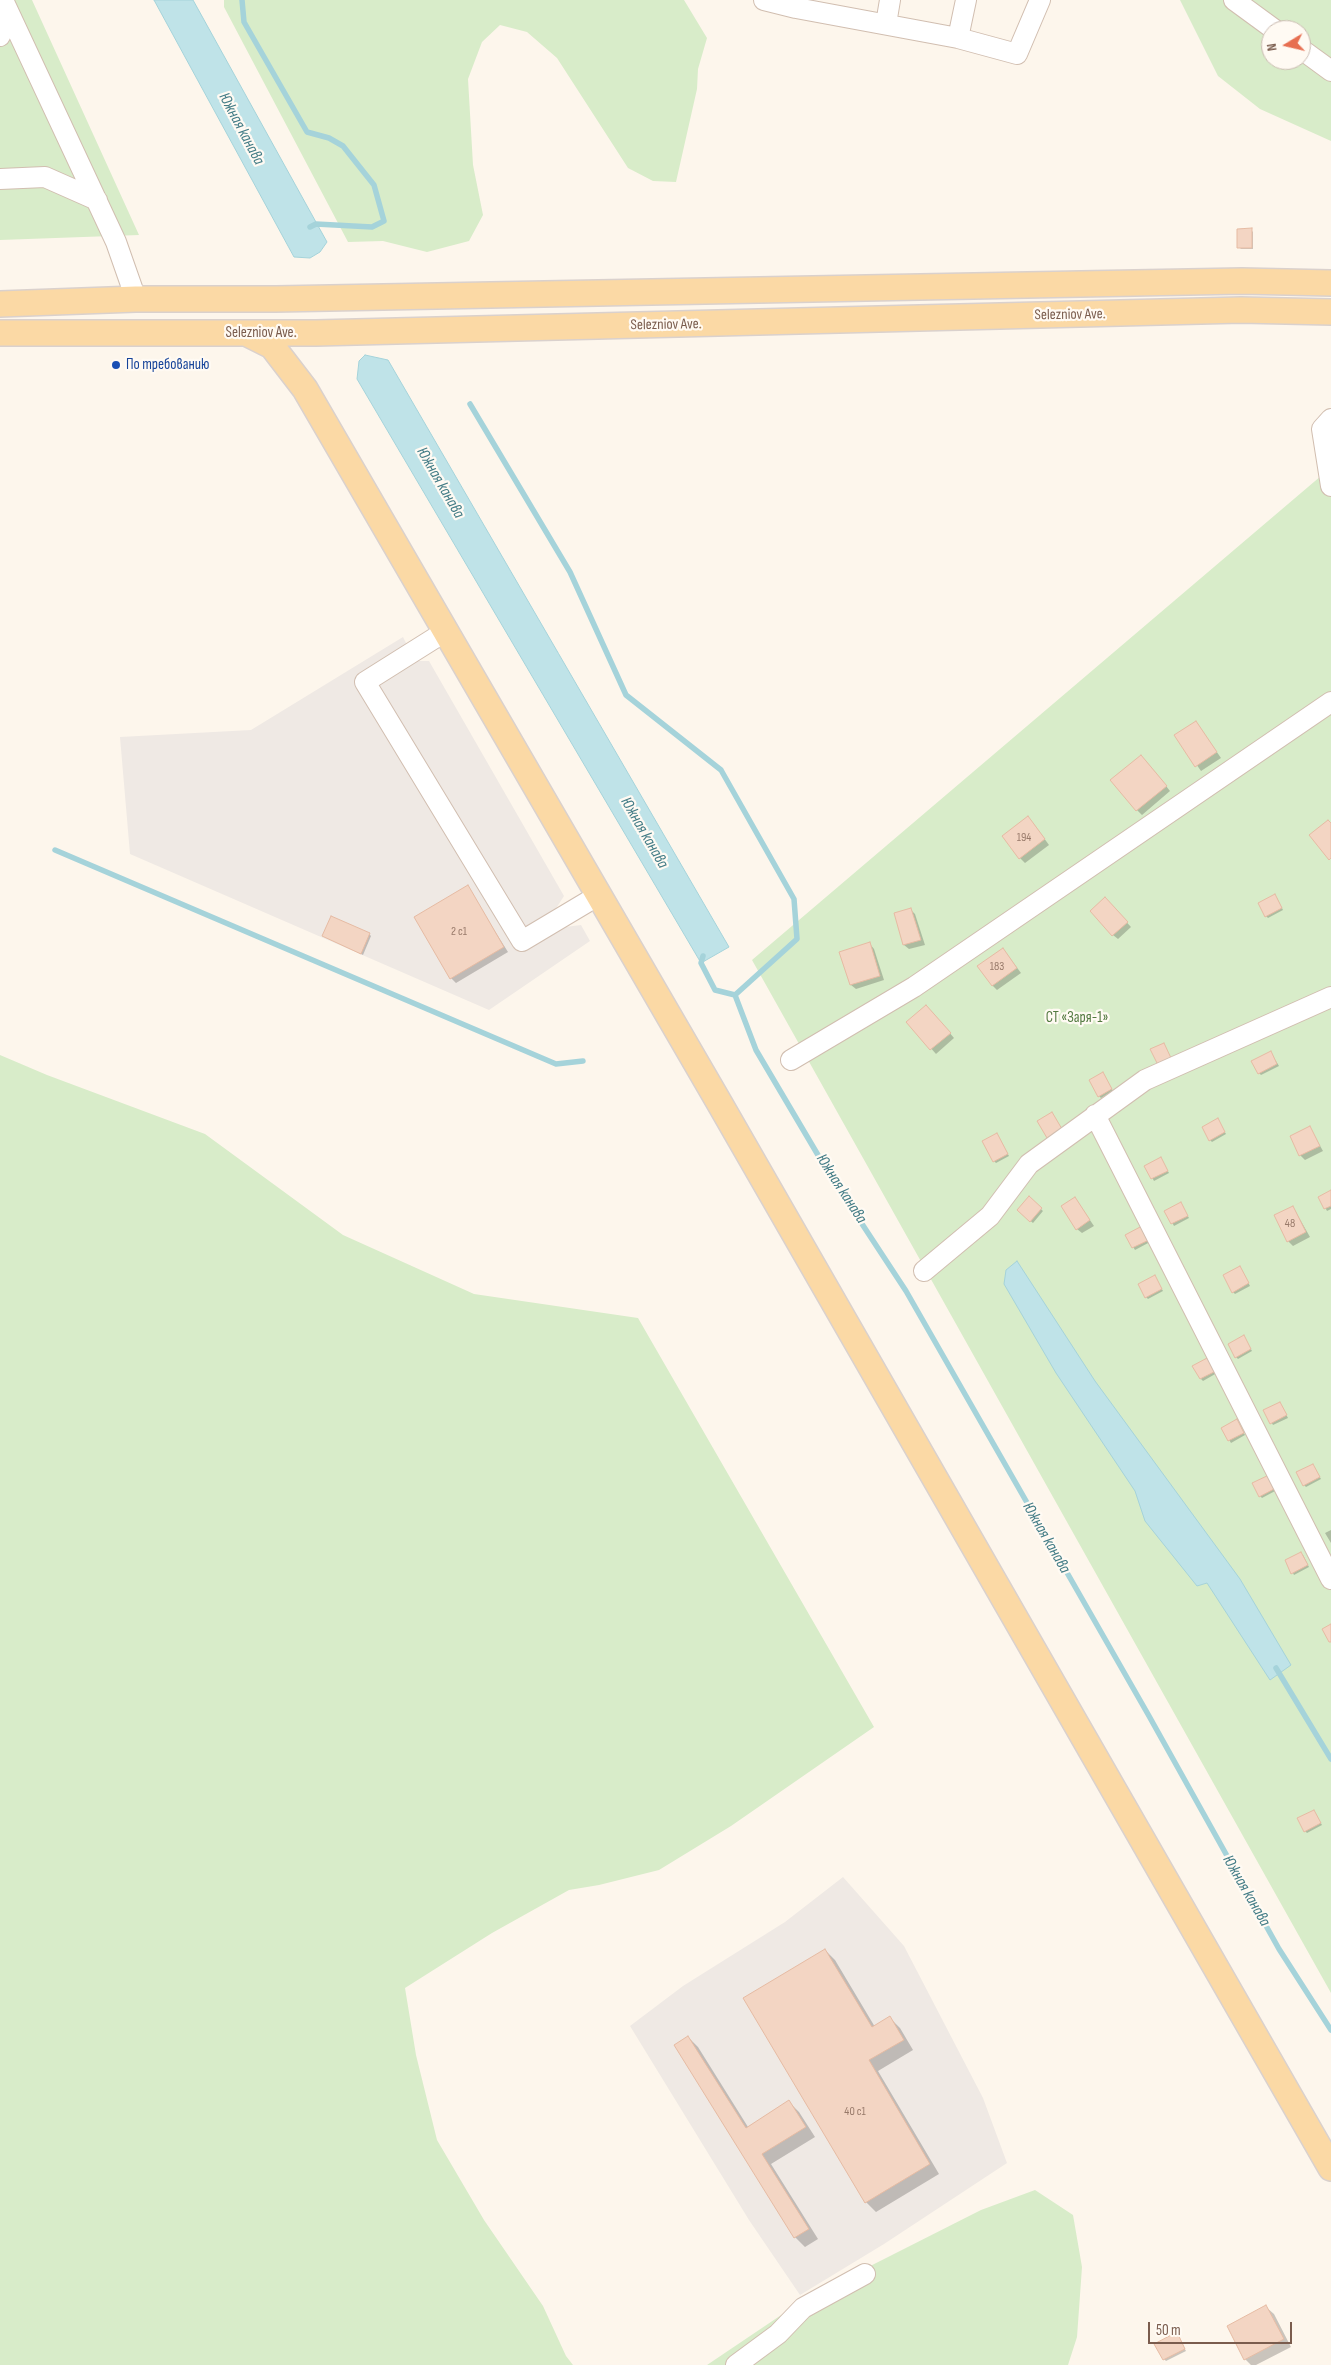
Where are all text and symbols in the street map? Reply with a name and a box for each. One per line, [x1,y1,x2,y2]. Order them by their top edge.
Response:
north arrow [1261,20,1311,70]
text: N [1263,42,1281,52]
water label: Южная канава [214,90,268,168]
street label: Selezniov Ave. [1034,305,1106,325]
street label: Selezniov Ave. [630,315,702,335]
street label: Selezniov Ave. [226,324,296,342]
place label: По требованию [126,356,210,374]
marker: По требованию [110,359,122,371]
water label: Южная канава [412,444,468,522]
water label: Южная канава [616,794,672,872]
house number: 194 [1017,831,1031,845]
house number: 2 с1 [451,925,467,939]
house number: 183 [990,960,1004,974]
park label: СТ «Заря-1» [1046,1009,1108,1027]
water label: Южная канава [811,1151,871,1227]
house number: 48 [1285,1217,1295,1231]
water label: Южная канава [1018,1499,1074,1577]
water label: Южная канава [1218,1852,1274,1930]
house number: 40 с1 [844,2105,866,2119]
scale bar [1151,2312,1295,2344]
text: 50 m [1156,2321,1181,2340]

